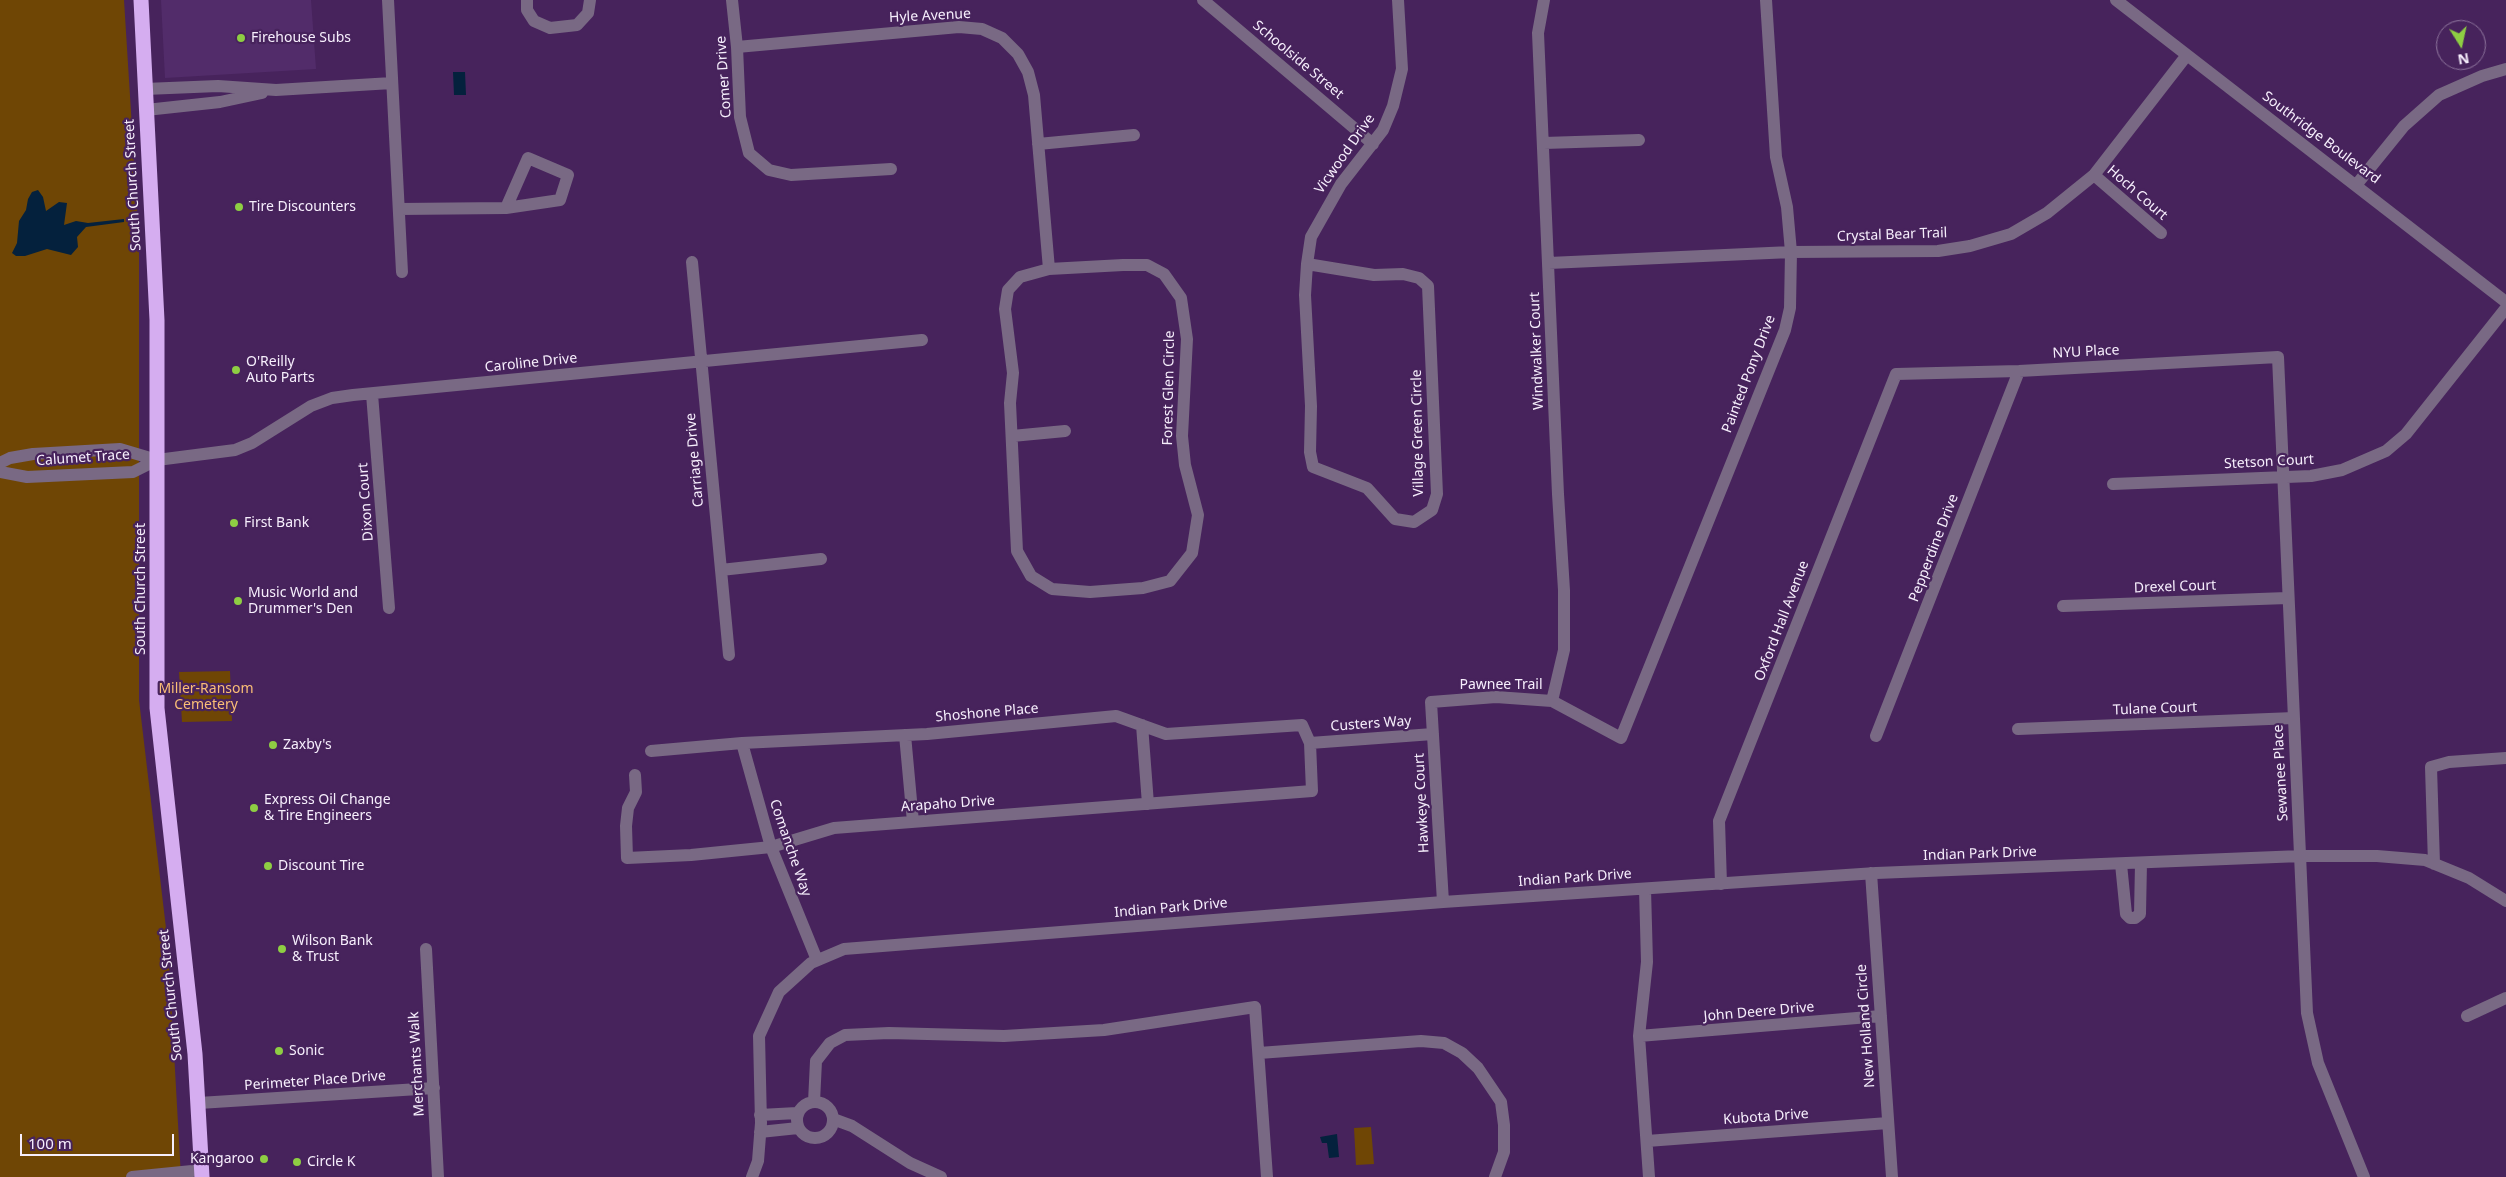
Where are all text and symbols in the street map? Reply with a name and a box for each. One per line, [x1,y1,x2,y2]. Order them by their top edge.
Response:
street label: Hyle Avenue [889,5,971,27]
street label: Schoolside Street [1249,17,1347,103]
north arrow [2436,20,2486,70]
place label: Firehouse Subs [251,30,351,46]
marker: Firehouse Subs [235,32,247,44]
street label: Comer Drive [713,35,735,119]
text: N [2456,49,2471,70]
street label: Southridge Boulevard [2259,88,2383,188]
street label: Vicwood Drive [1311,111,1379,197]
street label: South Church Street [121,119,145,251]
street label: Hoch Court [2103,162,2171,224]
place label: Tire Discounters [249,199,356,215]
marker: Tire Discounters [233,201,245,213]
street label: Crystal Bear Trail [1836,225,1948,245]
street label: Windwalker Court [1527,292,1547,410]
street label: Painted Pony Drive [1719,313,1779,435]
street label: Forest Glen Circle [1160,331,1178,445]
street label: NYU Place [2052,342,2120,362]
street label: Caroline Drive [484,350,578,376]
place label: O'Reilly Auto Parts [246,354,315,387]
marker: O'Reilly Auto Parts [230,364,242,376]
street label: Village Green Circle [1408,369,1428,497]
street label: Carriage Drive [683,412,707,508]
street label: Calumet Trace [36,446,130,470]
street label: Stetson Court [2224,451,2314,473]
street label: Dixon Court [355,462,377,542]
street label: Pepperdine Drive [1906,492,1962,604]
place label: First Bank [244,515,309,531]
marker: First Bank [228,517,240,529]
street label: South Church Street [133,523,149,655]
street label: Oxford Hall Avenue [1751,558,1813,684]
street label: Drexel Court [2134,577,2216,597]
place label: Music World and Drummer's Den [248,585,358,618]
marker: Music World and Drummer's Den [232,595,244,607]
street label: Pawnee Trail [1459,677,1543,693]
park label: Miller-Ransom Cemetery [158,681,254,714]
street label: Tulane Court [2113,699,2197,719]
street label: Shoshone Place [935,700,1039,726]
street label: Custers Way [1330,713,1412,735]
street label: Sewanee Place [2270,724,2292,822]
place label: Zaxby's [283,737,332,753]
marker: Zaxby's [267,739,279,751]
street label: Hawkeye Court [1411,753,1433,853]
place label: Express Oil Change & Tire Engineers [264,792,391,824]
street label: Arapaho Drive [900,792,996,816]
street label: Comanche Way [766,797,814,899]
marker: Express Oil Change & Tire Engineers [248,802,260,814]
street label: Indian Park Drive [1923,844,2037,864]
place label: Discount Tire [278,858,365,874]
marker: Discount Tire [262,860,274,872]
street label: Indian Park Drive [1518,866,1632,890]
street label: Indian Park Drive [1114,895,1228,921]
street label: South Church Street [156,929,186,1061]
place label: Wilson Bank & Trust [292,933,373,966]
marker: Wilson Bank & Trust [276,943,288,955]
street label: New Holland Circle [1853,964,1879,1088]
street label: John Deere Drive [1703,999,1815,1025]
street label: Merchants Walk [406,1011,428,1117]
place label: Sonic [289,1043,324,1059]
marker: Sonic [273,1045,285,1057]
street label: Perimeter Place Drive [244,1068,386,1094]
street label: Kubota Drive [1723,1106,1809,1128]
scale bar [22,1124,176,1156]
text: 100 m [28,1133,72,1153]
place label: Kangaroo [190,1151,254,1167]
marker: Kangaroo [258,1153,270,1165]
place label: Circle K [307,1154,355,1170]
marker: Circle K [291,1156,303,1168]

